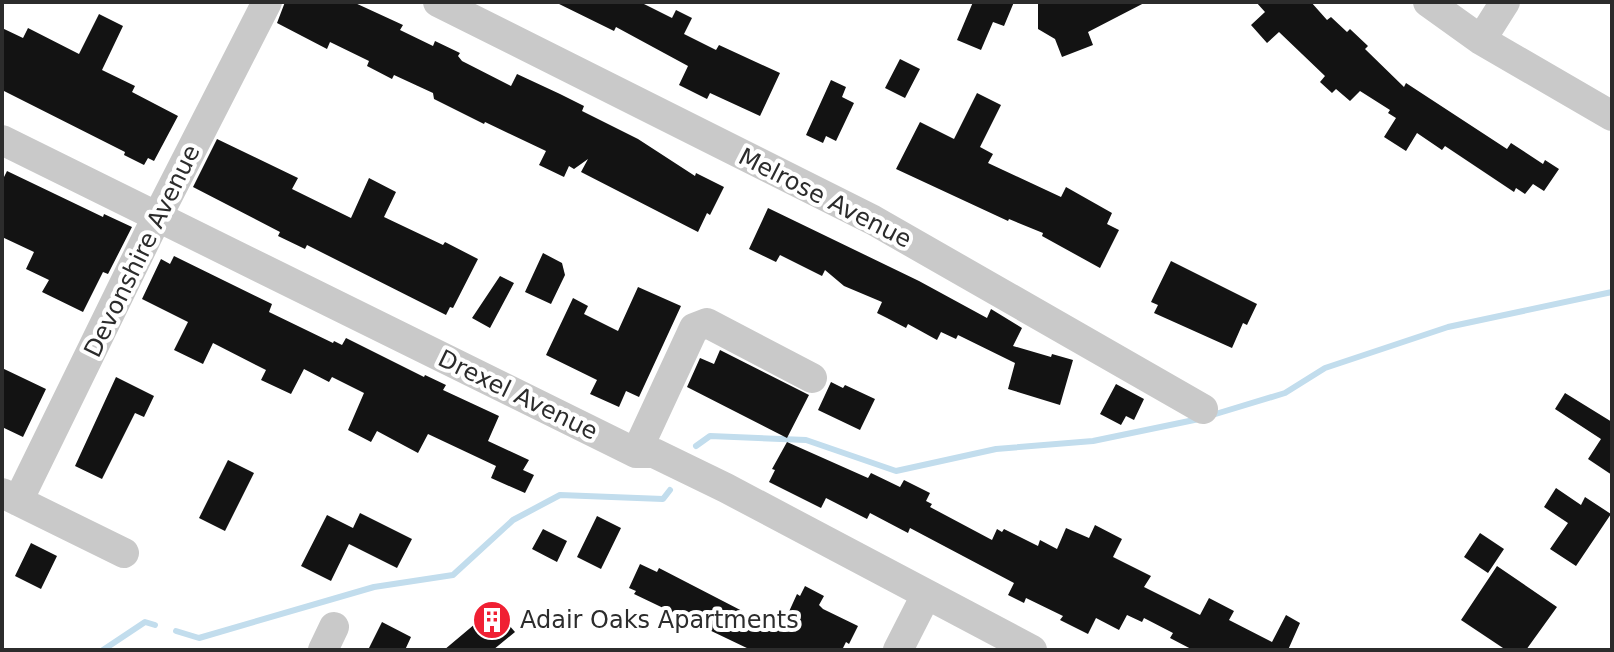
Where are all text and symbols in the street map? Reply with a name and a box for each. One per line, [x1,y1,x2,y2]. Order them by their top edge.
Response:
street label: Devonshire Avenue [78,140,206,362]
street label: Melrose Avenue [734,142,916,254]
street label: Drexel Avenue [434,344,602,446]
building icon: Adair Oaks Apartments [471,599,513,641]
place label: Adair Oaks Apartments [520,606,799,634]

